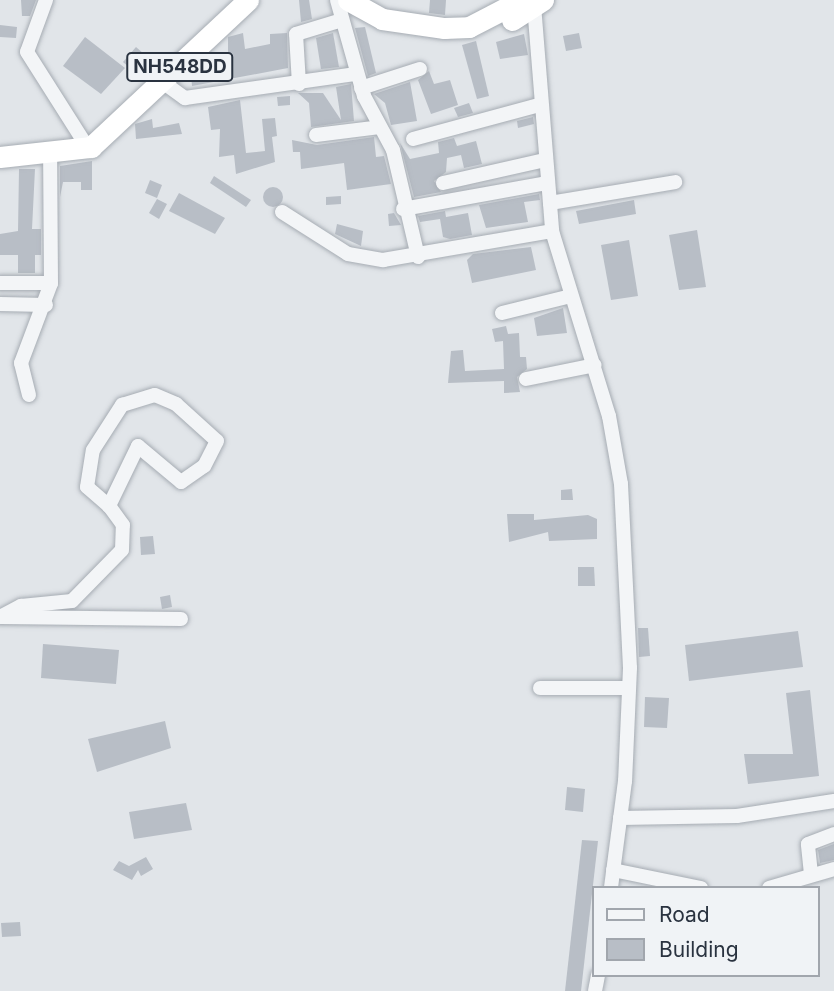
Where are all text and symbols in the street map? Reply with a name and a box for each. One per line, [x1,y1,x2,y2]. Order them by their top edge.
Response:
road number: NH548DD [126,52,234,82]
legend [592,886,820,977]
text: Road [659,902,710,927]
text: Building [659,937,739,962]

